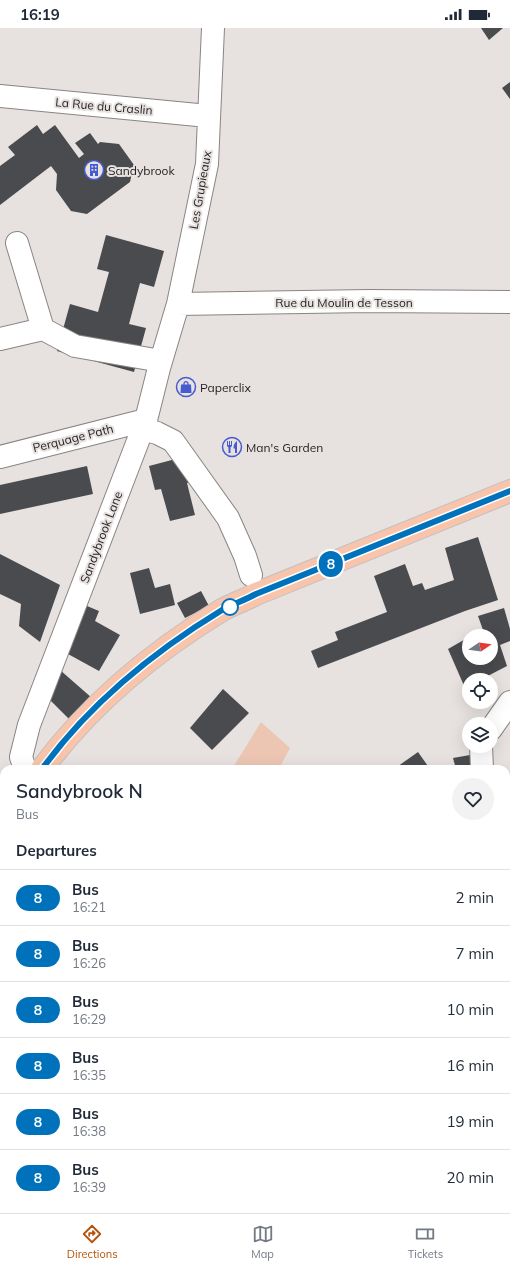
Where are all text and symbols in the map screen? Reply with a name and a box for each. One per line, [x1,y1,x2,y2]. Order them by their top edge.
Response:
text: 16:19 [20,5,60,24]
street label: La Rue du Craslin [55,94,153,118]
street label: Les Grupieaux [186,149,214,230]
building icon: Sandybrook [83,159,105,181]
place label: Sandybrook [108,163,175,178]
street label: Rue du Moulin de Tesson [275,295,413,310]
shop icon: Paperclix [175,376,197,398]
place label: Paperclix [200,380,251,395]
street label: Perquage Path [31,421,115,455]
restaurant icon: Man's Garden [221,436,243,458]
place label: Man's Garden [246,440,323,455]
street label: Sandybrook Lane [77,489,125,585]
line badge: 8 [318,551,344,577]
text: 8 [327,555,335,573]
unlabelled marker [221,598,239,616]
north arrow [462,629,498,665]
map controls [462,629,498,753]
button: locate [462,673,498,709]
button: layers [462,717,498,753]
button: heart [452,778,494,820]
text: Sandybrook N [16,779,143,803]
text: Bus [16,806,39,822]
text: Departures [16,841,97,860]
text: Bus [72,880,99,899]
text: 2 min [456,888,494,907]
text: 8 [34,889,42,907]
text: 16:21 [72,899,106,915]
text: Bus [72,936,99,955]
text: 7 min [456,944,494,963]
text: 8 [34,945,42,963]
text: 16:26 [72,955,106,971]
text: Bus [72,992,99,1011]
text: 10 min [447,1000,494,1019]
text: 8 [34,1001,42,1019]
text: 16:29 [72,1011,106,1027]
text: Bus [72,1048,99,1067]
text: 16 min [447,1056,494,1075]
text: 8 [34,1057,42,1075]
text: 16:35 [72,1067,106,1083]
text: Bus [72,1104,99,1123]
text: 19 min [447,1112,494,1131]
text: 8 [34,1113,42,1131]
text: 16:38 [72,1123,106,1139]
text: Bus [72,1160,99,1179]
text: 20 min [447,1168,494,1187]
text: 8 [34,1169,42,1187]
text: 16:39 [72,1179,106,1195]
tab: Directions [67,1223,118,1261]
tab: Map [251,1223,274,1261]
tab: Tickets [408,1223,443,1261]

